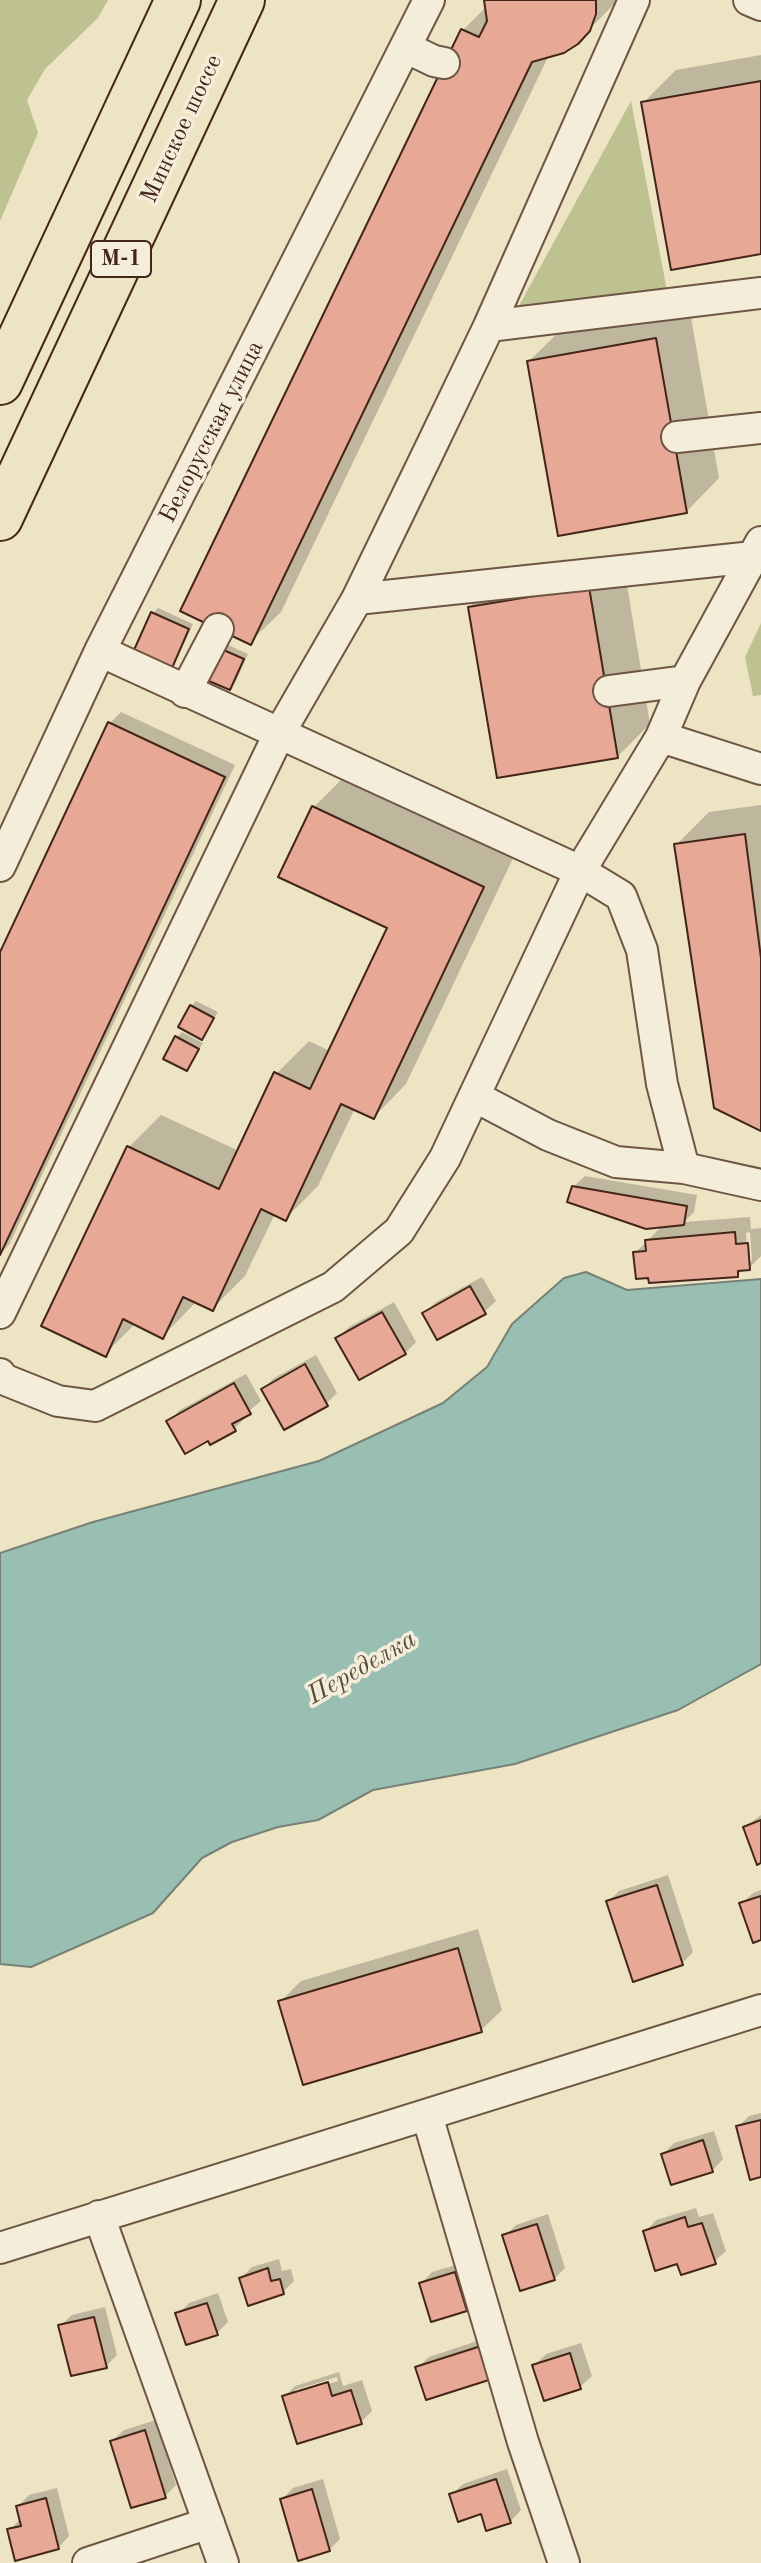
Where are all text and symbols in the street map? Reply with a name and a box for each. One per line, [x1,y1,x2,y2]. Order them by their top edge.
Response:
street label: Минское шоссе [135,50,229,208]
road number: М-1 [91,241,151,277]
street label: Белорусская улица [154,336,270,528]
water label: Переделка [302,1624,422,1712]

